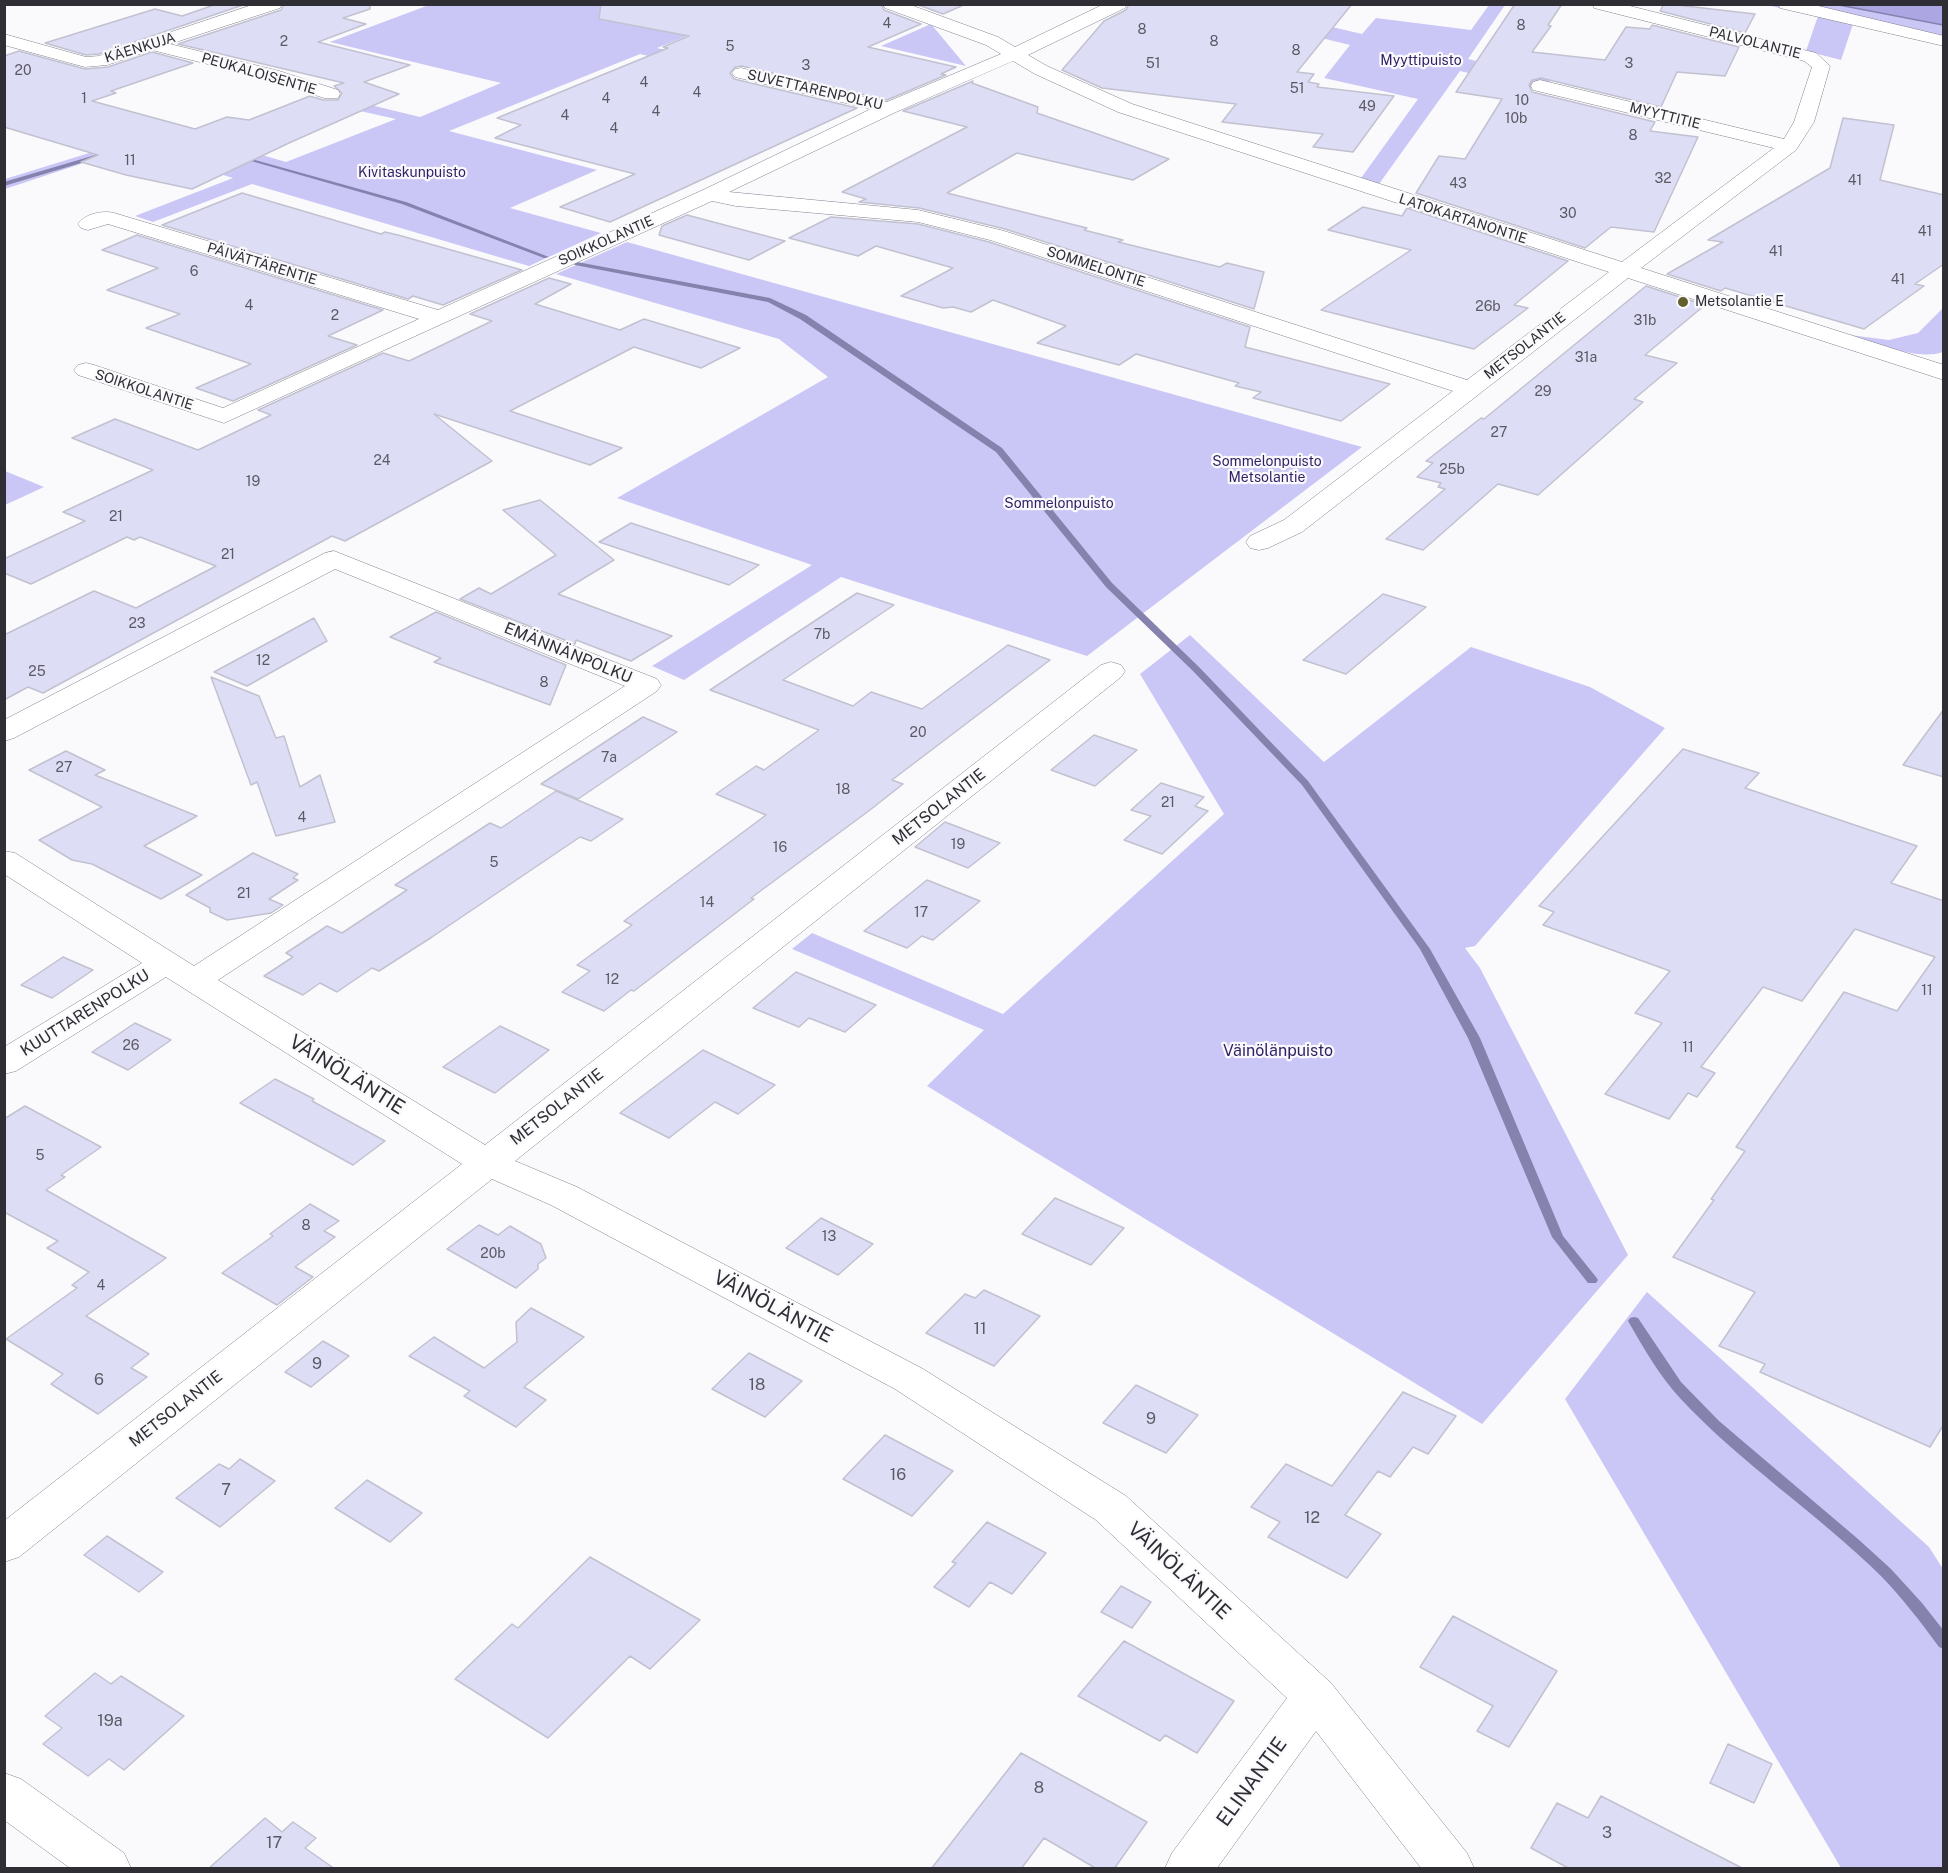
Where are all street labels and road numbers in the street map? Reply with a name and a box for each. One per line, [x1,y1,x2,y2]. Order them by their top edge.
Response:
street label: PALVOLANTIE [1707,23,1803,63]
street label: KÄENKUJA [103,29,177,67]
street label: PEUKALOISENTIE [200,50,318,98]
street label: SUVETTARENPOLKU [746,66,884,114]
street label: MYYTTITIE [1628,99,1702,133]
street label: LATOKARTANONTIE [1397,190,1529,248]
street label: SOIKKOLANTIE [556,212,656,270]
street label: PÄIVÄTTÄRENTIE [205,239,319,289]
street label: SOMMELONTIE [1045,243,1147,291]
street label: METSOLANTIE [1481,309,1569,383]
street label: SOIKKOLANTIE [93,366,195,414]
street label: EMÄNNÄNPOLKU [501,619,635,687]
street label: METSOLANTIE [889,765,989,849]
street label: KUUTTARENPOLKU [17,966,153,1060]
street label: VÄINÖLÄNTIE [285,1030,409,1120]
street label: METSOLANTIE [507,1065,607,1149]
street label: VÄINÖLÄNTIE [709,1265,837,1349]
street label: METSOLANTIE [126,1367,226,1451]
street label: VÄINÖLÄNTIE [1123,1517,1235,1625]
street label: ELINANTIE [1212,1733,1292,1831]

